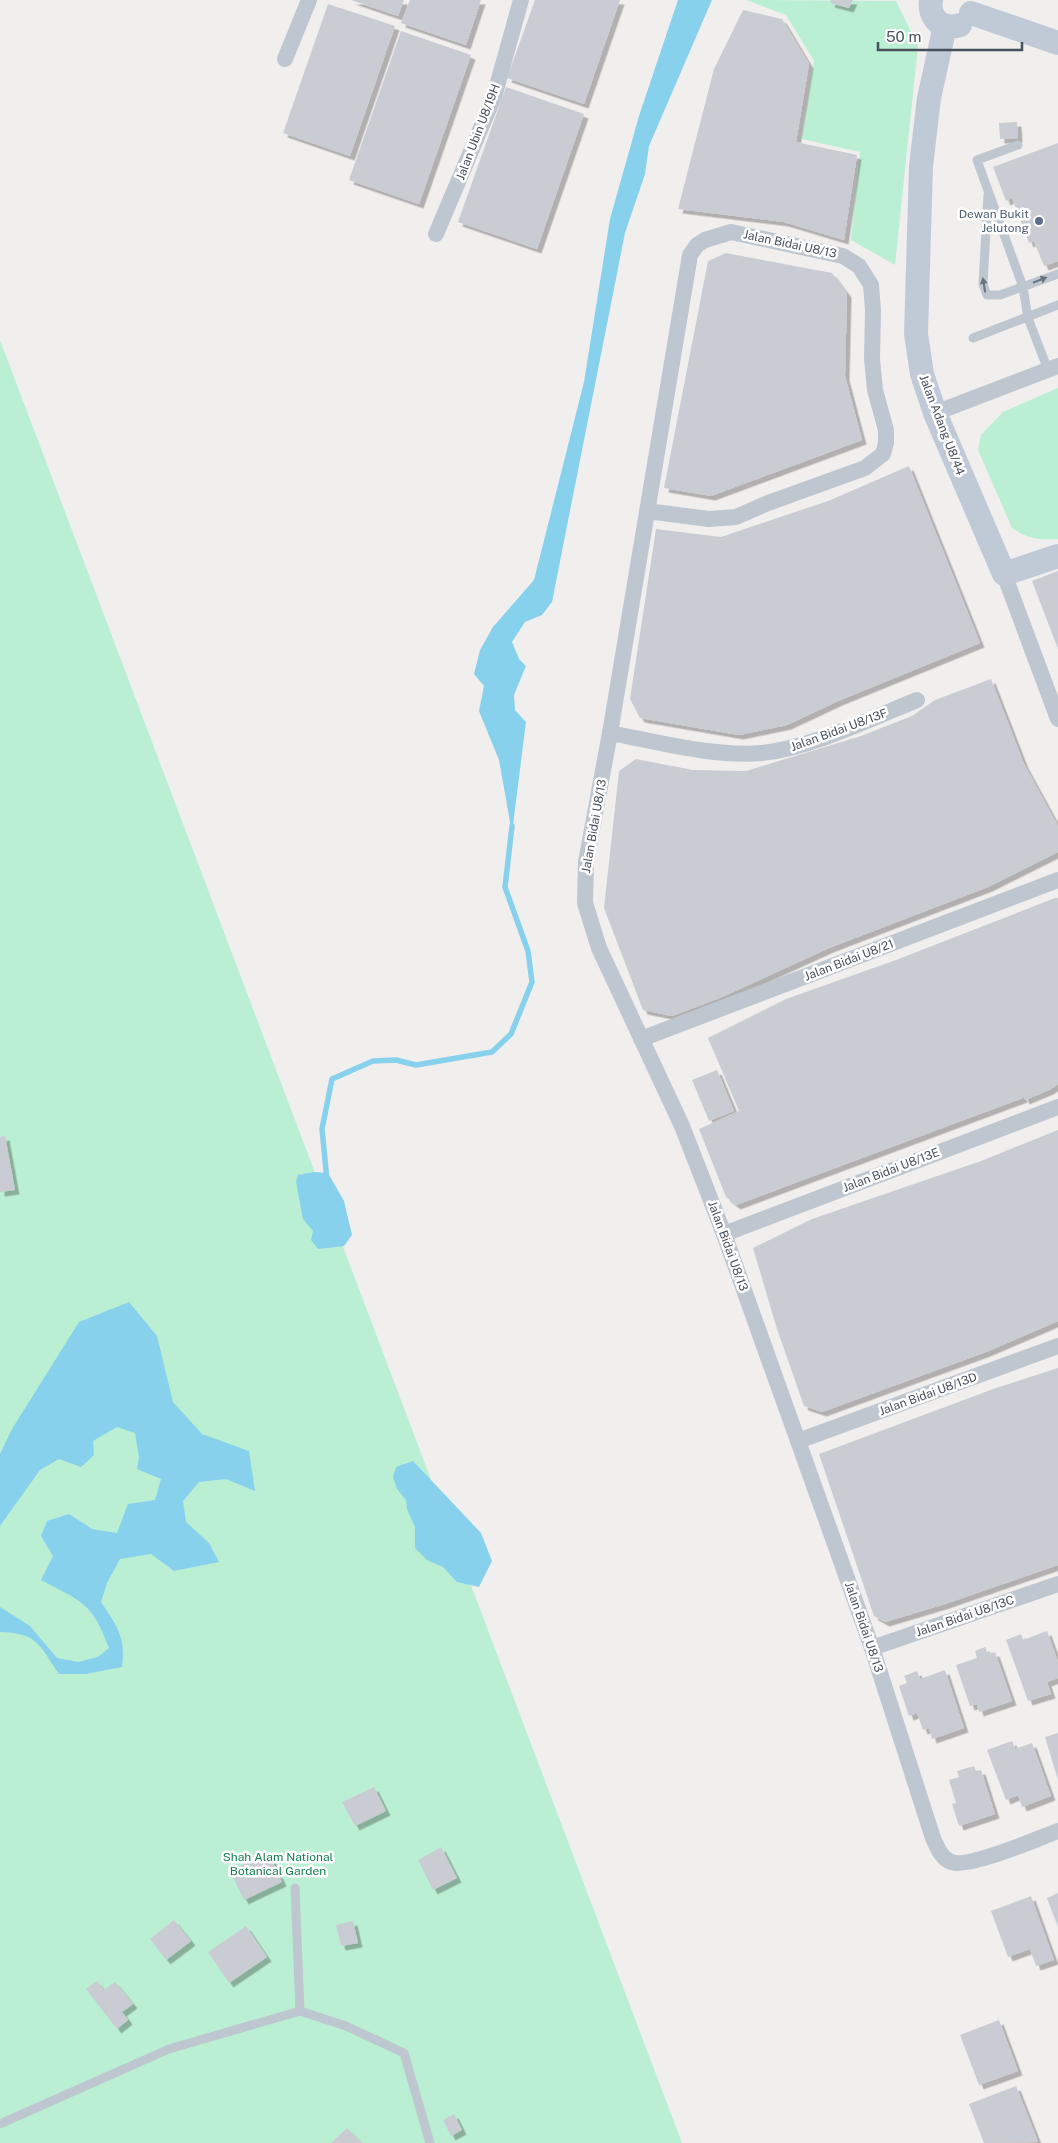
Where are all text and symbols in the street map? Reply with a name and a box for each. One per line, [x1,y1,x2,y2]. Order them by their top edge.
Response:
scale bar [878,20,1022,52]
text: 50 m [886,28,921,45]
street label: Jalan Ubin U8/19H [453,82,503,182]
place label: Dewan Bukit Jelutong [959,207,1029,235]
marker: Dewan Bukit Jelutong [1033,215,1045,227]
street label: Jalan Bidai U8/13 [742,227,838,261]
one-way arrow [1033,276,1048,284]
one-way arrow [980,277,988,293]
street label: Jalan Adang U8/44 [916,373,968,478]
street label: Jalan Bidai U8/13F [789,706,889,754]
street label: Jalan Bidai U8/13 [579,778,609,874]
street label: Jalan Bidai U8/21 [802,937,896,983]
street label: Jalan Bidai U8/13E [841,1145,941,1195]
street label: Jalan Bidai U8/13 [705,1199,751,1293]
street label: Jalan Bidai U8/13D [877,1370,979,1418]
street label: Jalan Bidai U8/13 [842,1580,886,1674]
street label: Jalan Bidai U8/13C [914,1593,1016,1639]
park label: Shah Alam National Botanical Garden [223,1850,334,1878]

